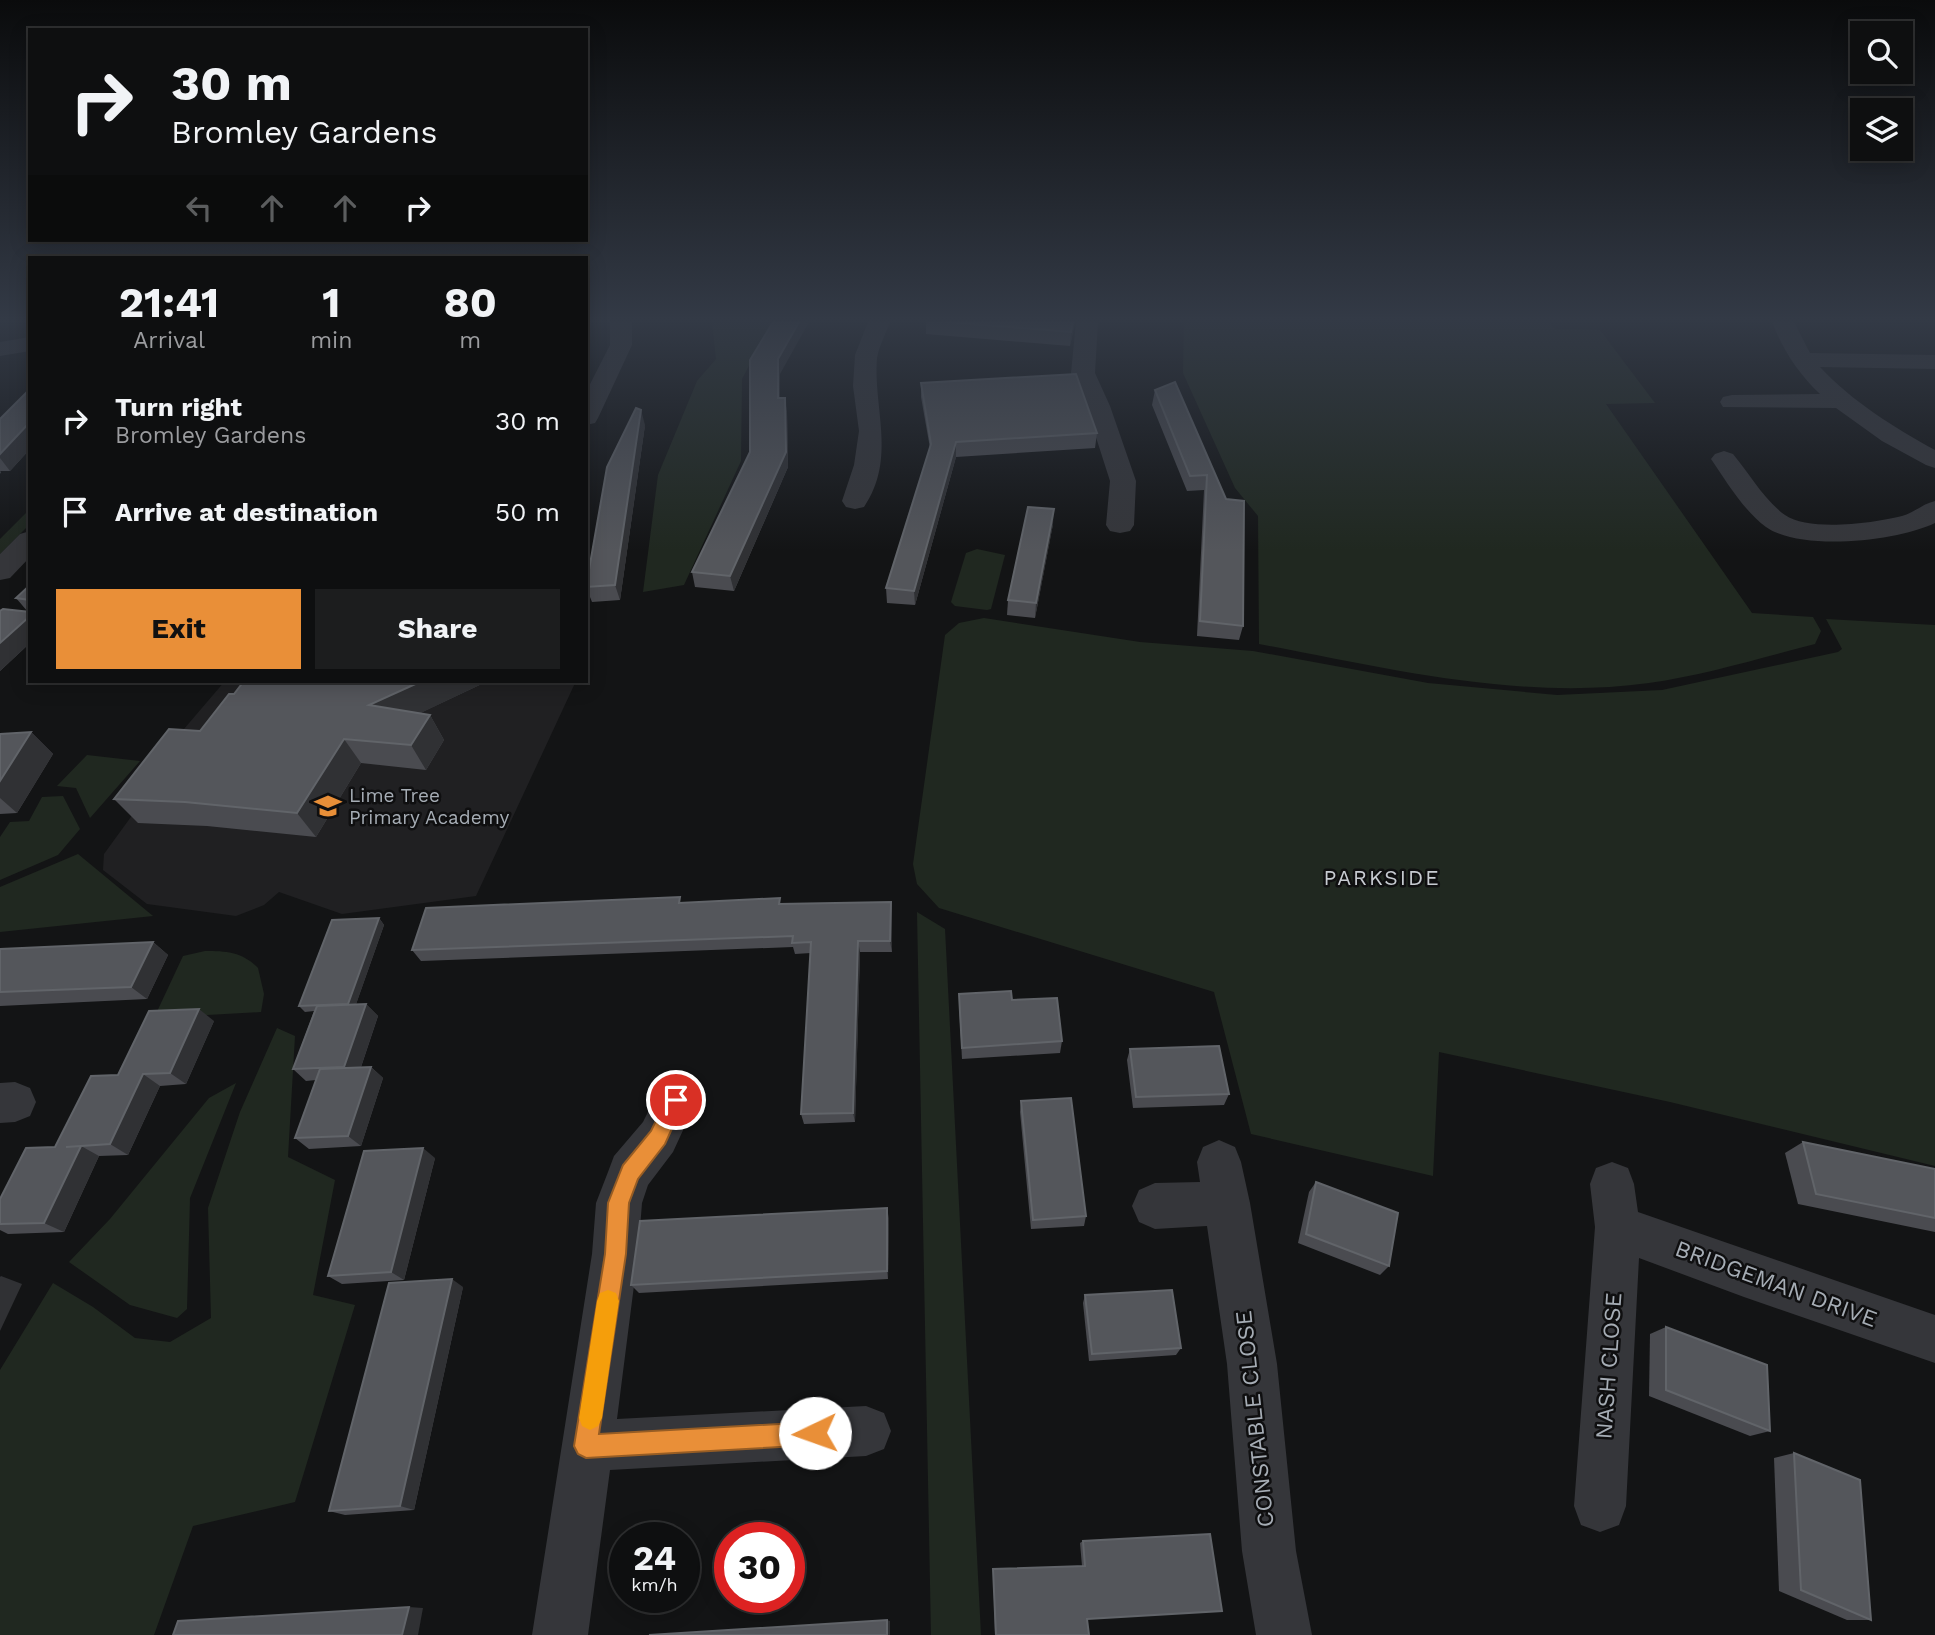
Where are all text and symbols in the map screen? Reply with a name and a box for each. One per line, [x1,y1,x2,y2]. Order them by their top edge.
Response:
map controls [1850,21,1913,161]
button: search [1850,21,1913,84]
text: 30 m [171,54,292,112]
icon: right [56,56,147,147]
button: layers [1850,98,1913,161]
text: Bromley Gardens [171,113,437,151]
icon: left [180,189,218,227]
icon: ahead [253,189,291,227]
icon: ahead [326,189,364,227]
icon: right [399,189,437,227]
text: 21:41 [119,278,219,327]
text: 1 [322,278,340,327]
text: 80 [444,278,497,327]
text: Arrival [133,327,205,354]
text: min [310,327,352,354]
text: m [459,327,481,354]
text: Turn right [115,392,242,422]
icon: right [56,402,94,440]
text: 30 m [495,406,560,436]
text: Bromley Gardens [115,422,306,449]
icon: arrive [56,493,94,531]
text: Arrive at destination [115,497,378,527]
text: 50 m [495,497,560,527]
button: Exit [56,589,301,669]
button: Share [315,589,560,669]
place label: Lime Tree Primary Academy [349,784,510,829]
school or university icon: Lime Tree Primary Academy [313,791,343,821]
district label: PARKSIDE [1323,865,1441,890]
pin [646,1070,706,1130]
icon: arrive [657,1081,695,1119]
street label: BRIDGEMAN DRIVE [1671,1235,1881,1333]
street label: NASH CLOSE [1590,1292,1628,1440]
street label: CONSTABLE CLOSE [1230,1309,1280,1529]
position arrow [778,1396,852,1470]
speed limit sign: 30 [714,1522,805,1613]
text: 24 [633,1537,676,1579]
text: km/h [631,1574,678,1595]

